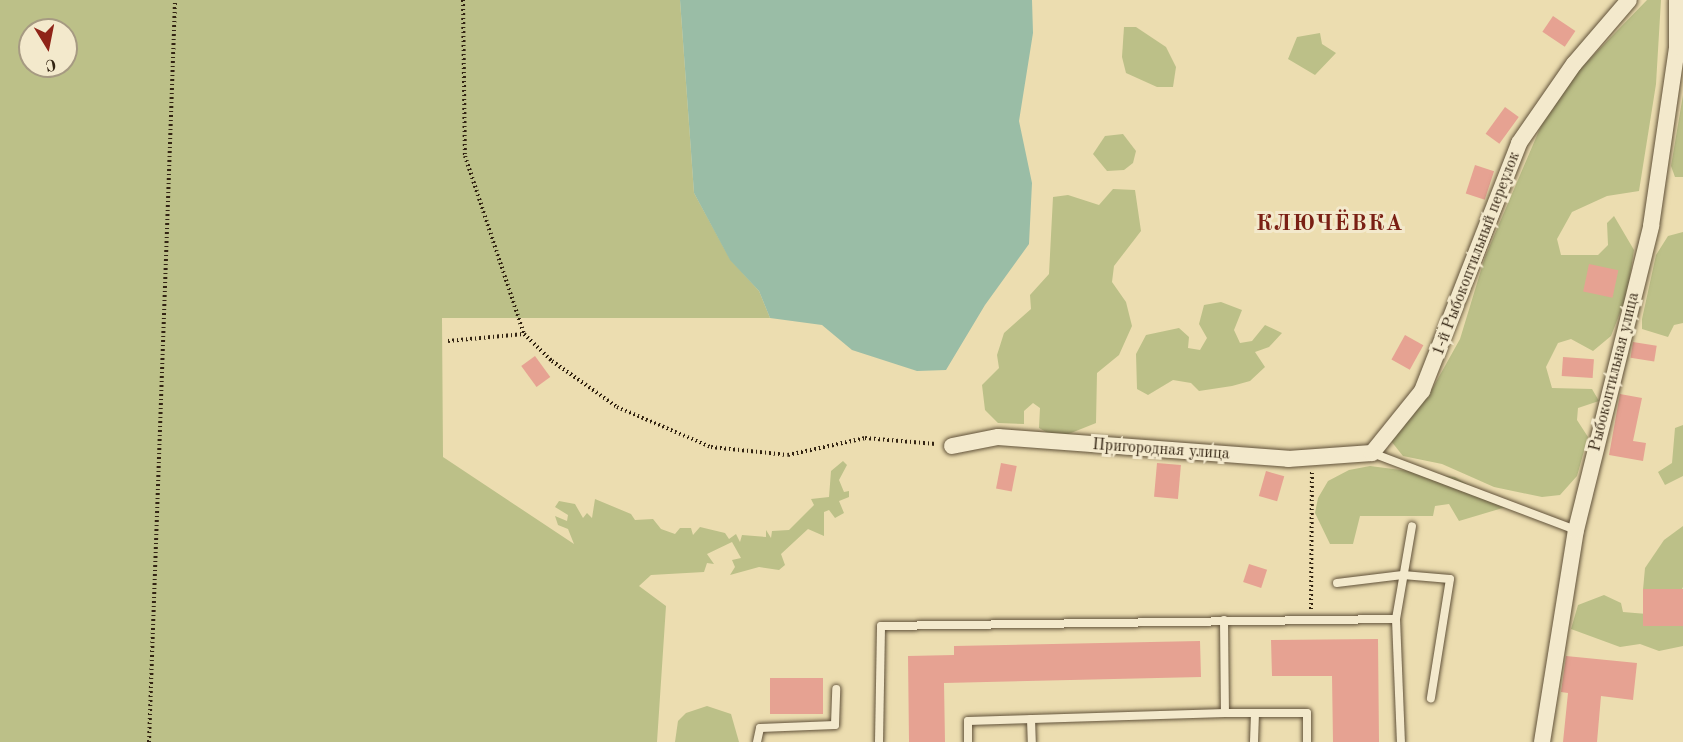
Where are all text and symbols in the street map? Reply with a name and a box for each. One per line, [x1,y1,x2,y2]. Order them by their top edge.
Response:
north arrow [18,18,78,78]
text: С [44,55,57,73]
street label: 1-й Рыбокоптильный переулок [1429,149,1525,359]
district label: КЛЮЧЁВКА [1256,212,1404,238]
street label: Рыбокоптильная улица [1586,290,1644,454]
street label: Пригородная улица [1092,436,1230,464]

